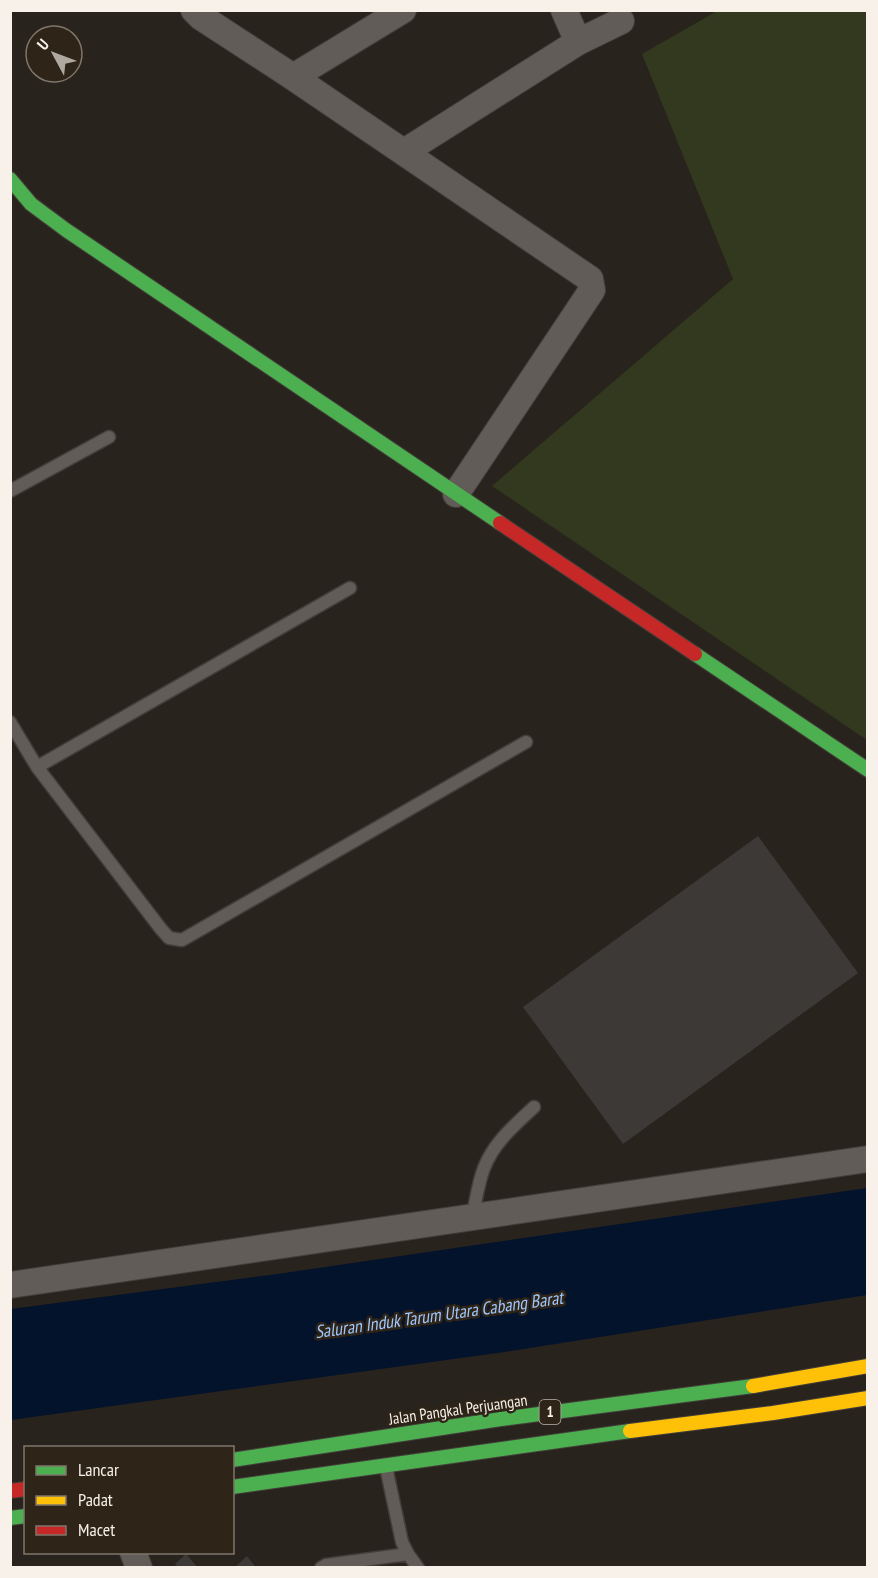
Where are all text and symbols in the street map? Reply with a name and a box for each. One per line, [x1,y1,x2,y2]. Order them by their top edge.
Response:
north arrow [24,24,84,84]
text: U [32,34,53,54]
water label: Saluran Induk Tarum Utara Cabang Barat [313,1285,566,1343]
street label: Jalan Pangkal Perjuangan [387,1389,528,1429]
road number: 1 [540,1400,560,1424]
legend [24,1446,234,1554]
text: Lancar [78,1458,119,1481]
text: Padat [78,1488,113,1511]
text: Macet [78,1518,115,1541]

